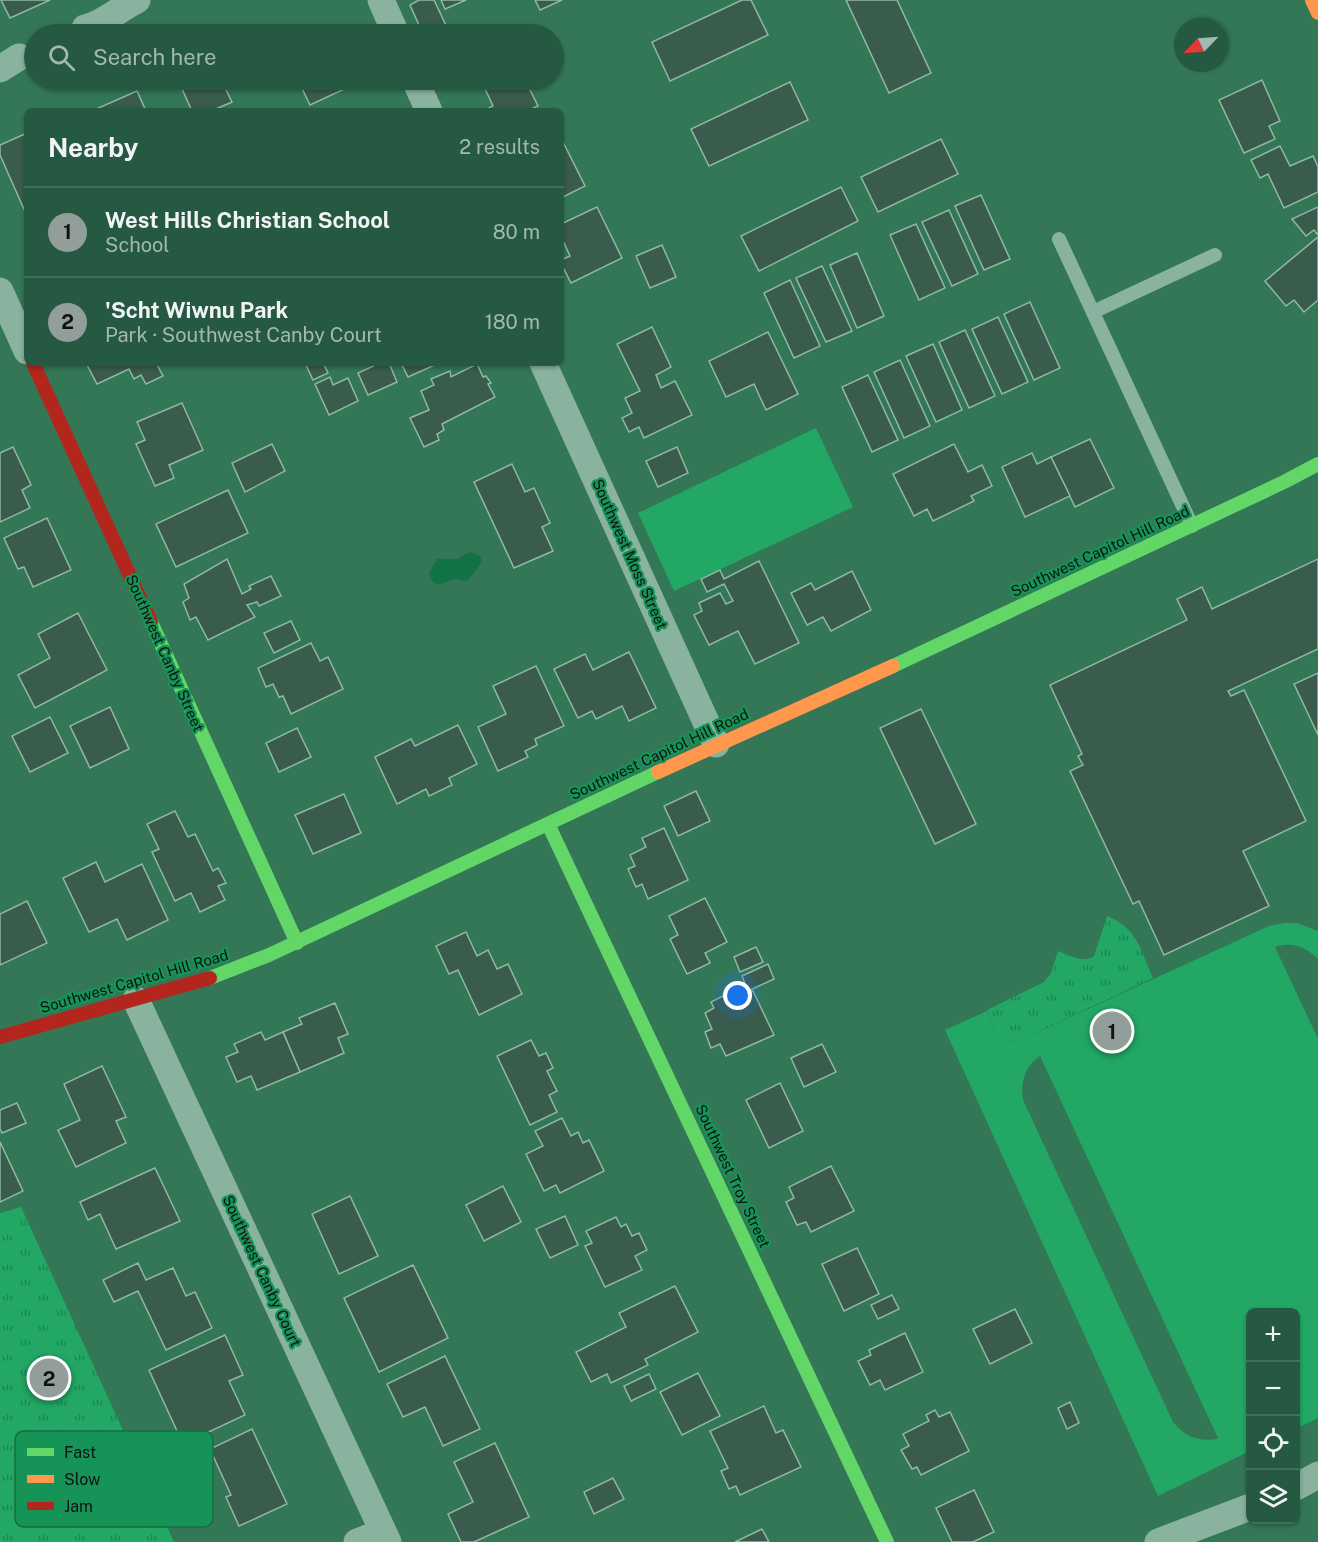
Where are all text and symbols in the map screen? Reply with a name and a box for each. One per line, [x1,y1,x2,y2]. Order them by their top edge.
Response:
north arrow [1174,18,1228,72]
search box [24,24,564,90]
icon: search [45,41,78,74]
text: Search here [93,44,217,70]
text: Nearby [48,132,138,163]
text: 2 results [459,135,540,159]
text: West Hills Christian School [105,207,390,233]
text: 1 [63,220,72,244]
text: 80 m [493,220,540,244]
text: School [105,233,169,257]
text: 'Scht Wiwnu Park [105,297,288,323]
text: 2 [61,310,74,334]
text: 180 m [485,310,540,334]
text: Park · Southwest Canby Court [105,323,382,347]
street label: Southwest Moss Street [589,476,671,632]
street label: Southwest Capitol Hill Road [1008,502,1192,600]
street label: Southwest Canby Street [123,572,207,734]
street label: Southwest Capitol Hill Road [567,705,751,803]
street label: Southwest Capitol Hill Road [38,946,230,1016]
your location [723,981,752,1010]
pin: 1 [1092,1008,1132,1054]
street label: Southwest Troy Street [692,1102,774,1251]
street label: Southwest Canby Court [219,1193,305,1350]
map controls [1246,1308,1300,1524]
button: + [1246,1308,1300,1362]
pin: 2 [29,1356,68,1400]
button: − [1246,1362,1300,1416]
button: locate [1246,1416,1300,1470]
legend [15,1431,213,1527]
text: Fast [64,1443,96,1462]
text: Slow [64,1470,101,1489]
button: layers [1246,1470,1300,1524]
text: Jam [64,1497,93,1516]

